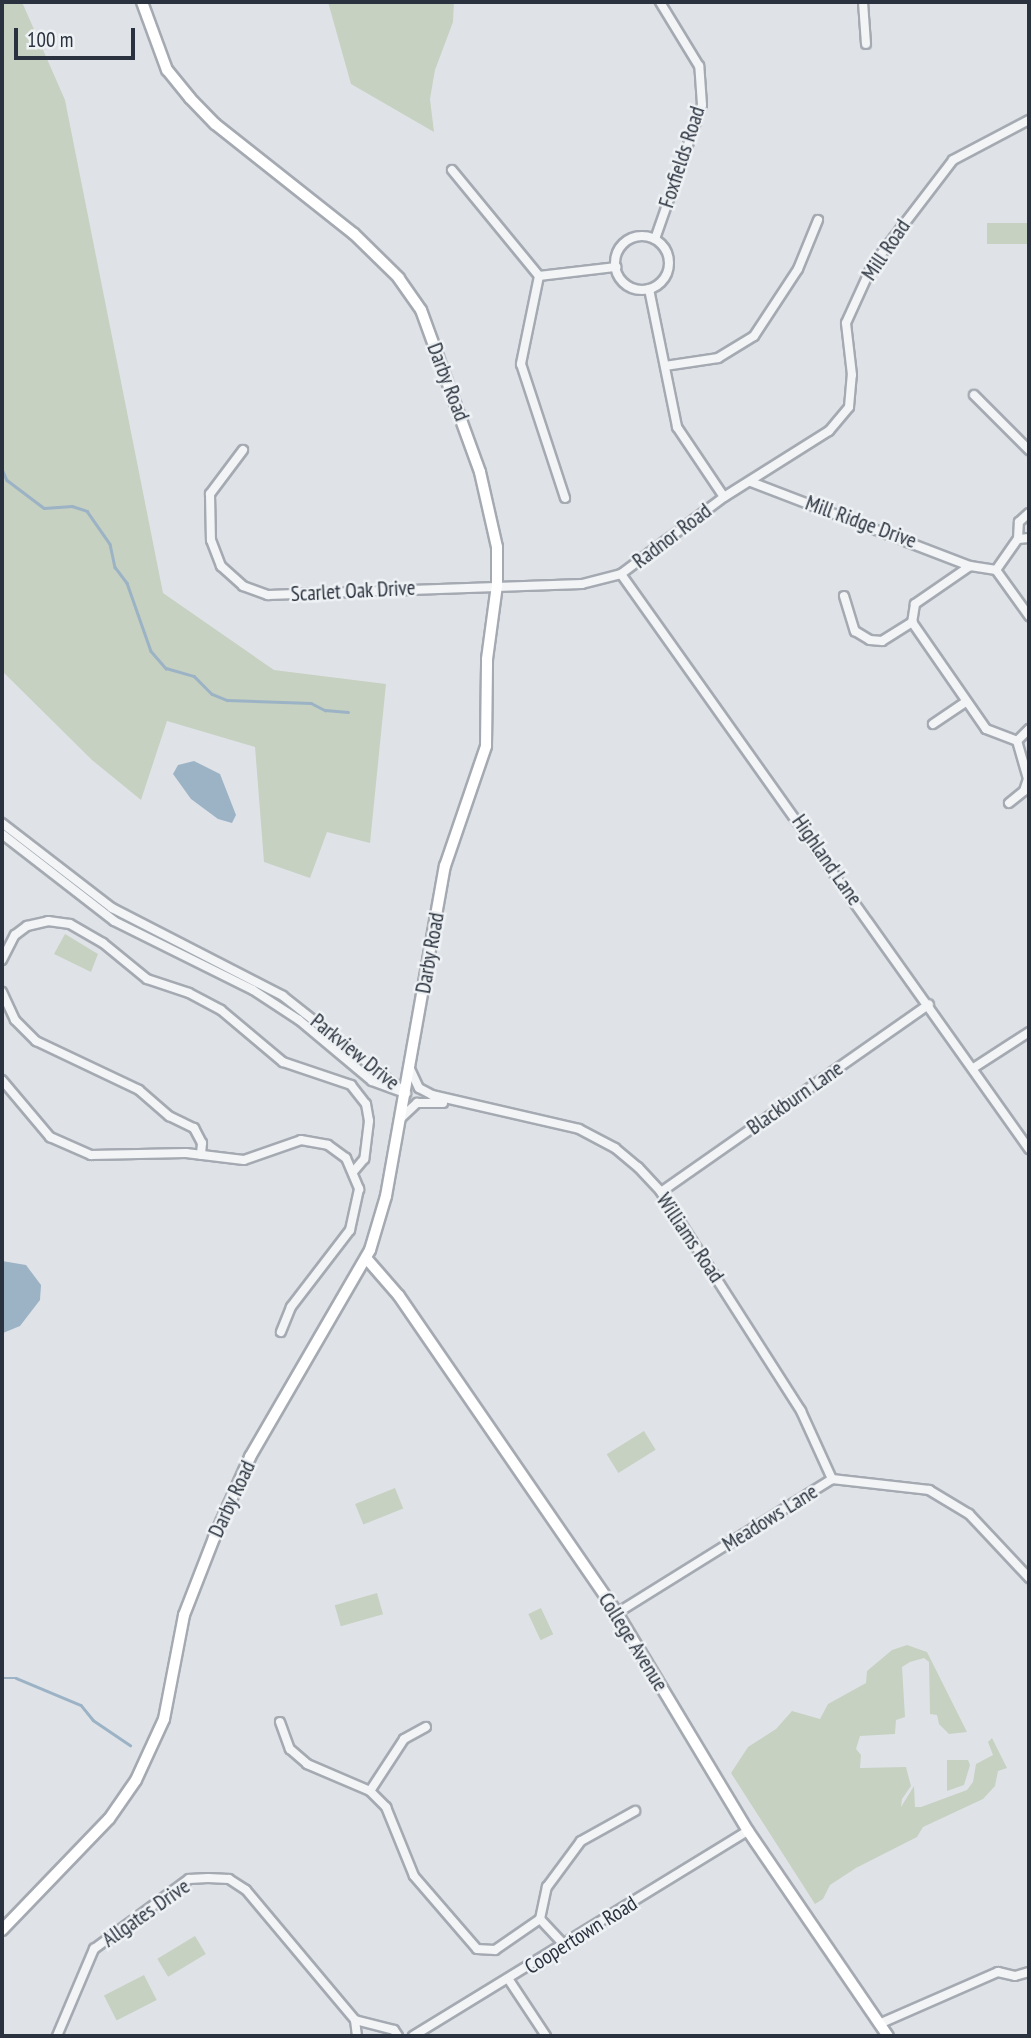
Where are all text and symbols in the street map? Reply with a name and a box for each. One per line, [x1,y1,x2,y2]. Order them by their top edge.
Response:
scale bar [18,14,138,58]
text: 100 m [27,26,73,53]
street label: Foxfields Road [654,103,710,211]
street label: Mill Road [857,215,915,285]
street label: Darby Road [421,339,475,425]
street label: Mill Ridge Drive [802,490,920,554]
street label: Radnor Road [628,498,716,574]
street label: Scarlet Oak Drive [290,575,416,607]
street label: Highland Lane [787,810,867,910]
street label: Darby Road [410,910,450,996]
street label: Parkview Drive [305,1008,405,1096]
street label: Blackburn Lane [742,1056,848,1140]
street label: Williams Road [651,1188,729,1288]
street label: Darby Road [203,1456,261,1542]
street label: Meadows Lane [718,1479,822,1557]
street label: College Avenue [593,1588,673,1696]
street label: Allgates Drive [97,1874,195,1952]
street label: Coopertown Road [520,1891,642,1979]

